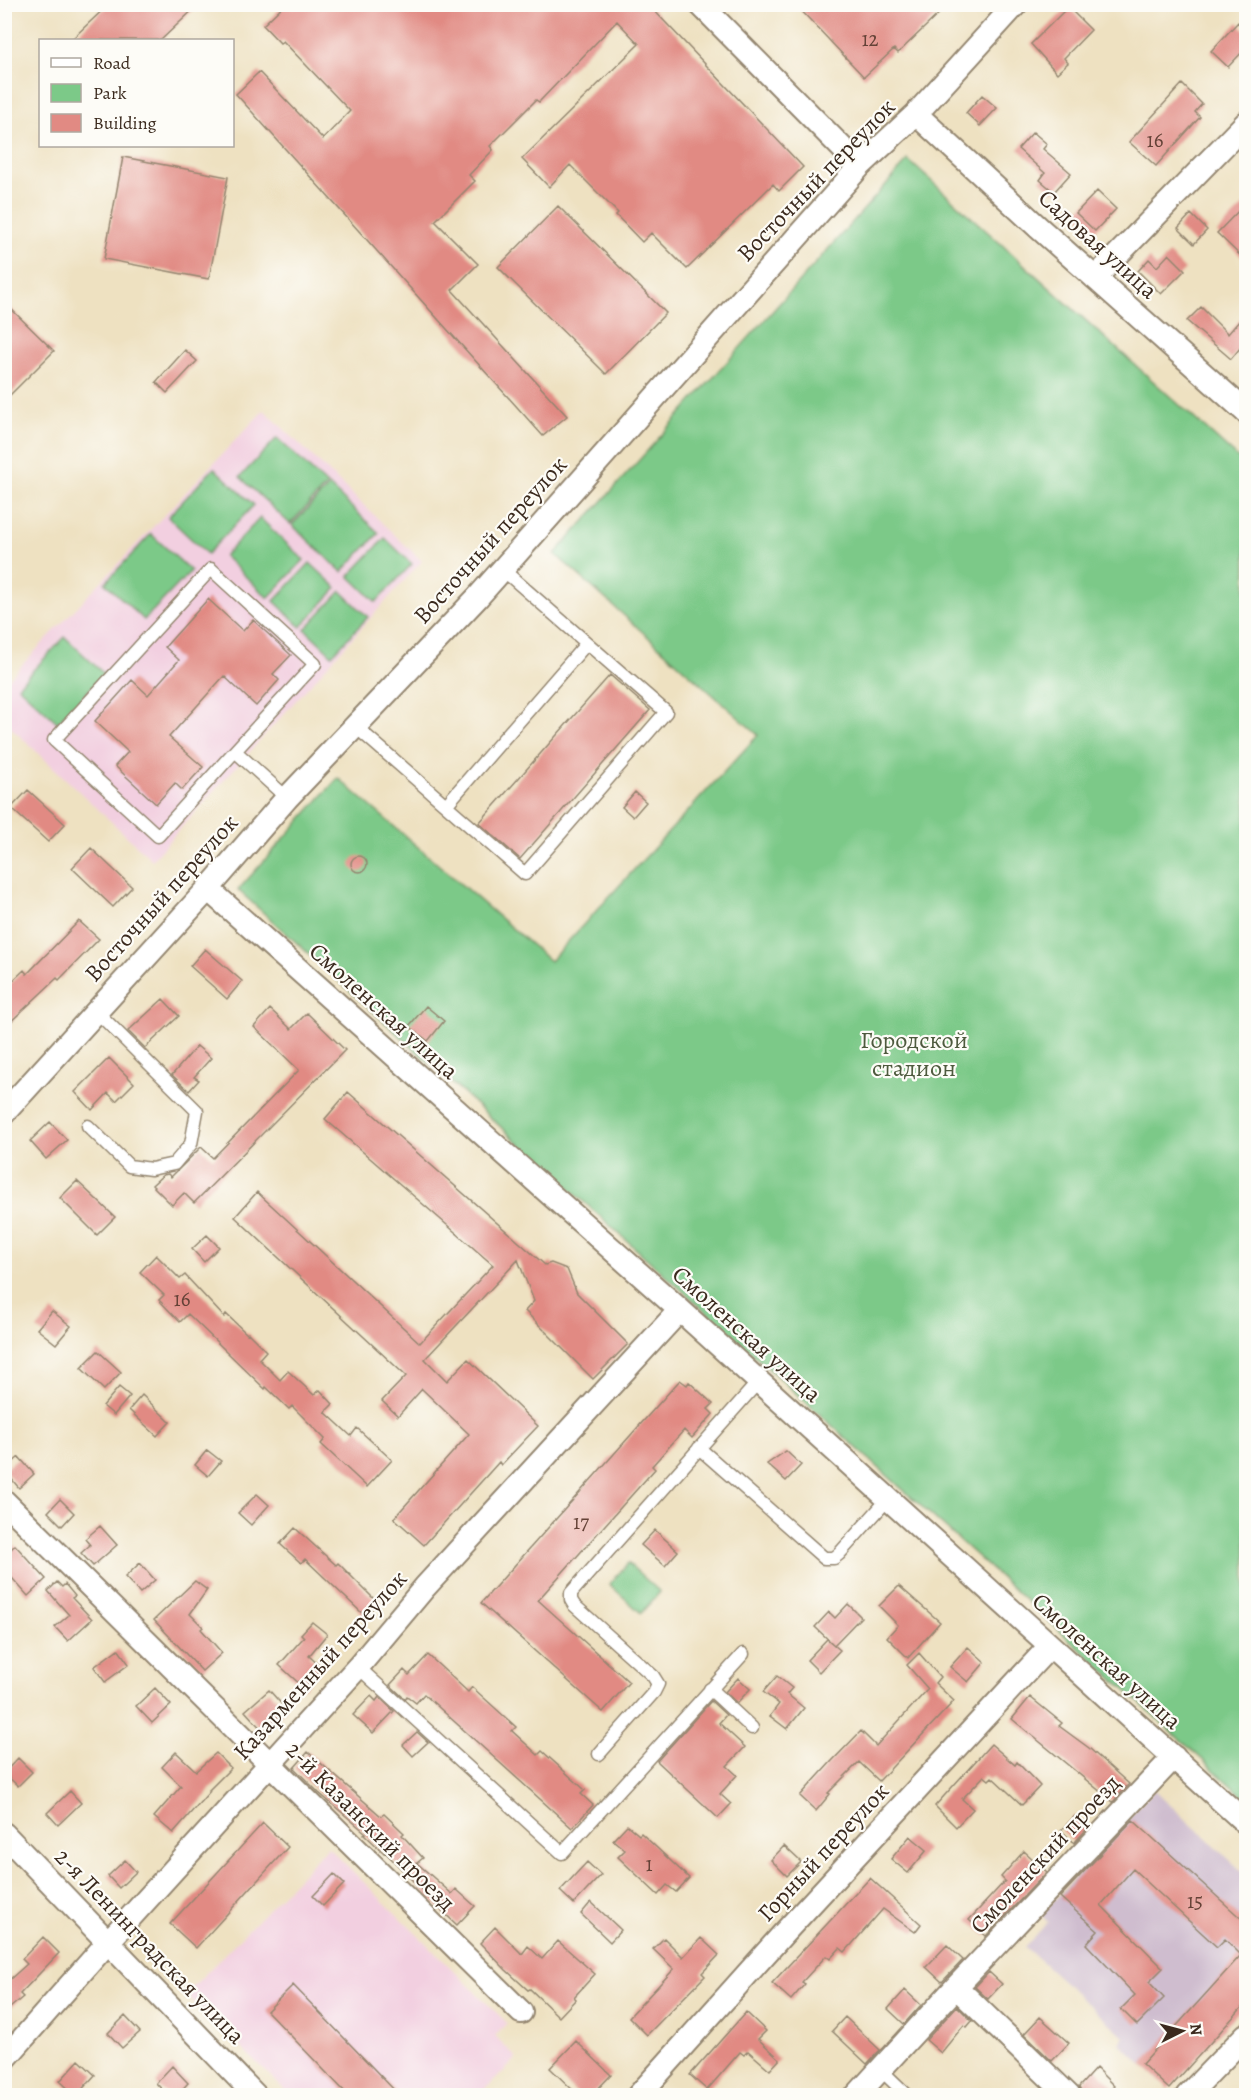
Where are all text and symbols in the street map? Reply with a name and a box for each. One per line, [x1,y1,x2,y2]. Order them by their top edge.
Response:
house number: 12 [861,25,879,53]
legend [39,39,234,147]
text: Road [93,51,131,75]
text: Park [93,81,127,105]
street label: Восточный переулок [730,91,902,269]
text: Building [93,111,157,135]
house number: 16 [1147,126,1164,154]
street label: Садовая улица [1032,182,1164,306]
street label: Восточный переулок [406,449,574,631]
street label: Восточный переулок [77,807,245,989]
street label: Смоленская улица [302,935,466,1087]
park label: Городской стадион [860,1024,968,1084]
street label: Смоленская улица [665,1258,829,1410]
house number: 16 [174,1285,191,1313]
house number: 17 [573,1508,589,1536]
street label: Казарменный переулок [226,1563,414,1767]
street label: Смоленская улица [1025,1585,1189,1737]
street label: 2-й Казанский проезд [279,1734,463,1918]
street label: Смоленский проезд [963,1767,1127,1941]
street label: Горный переулок [750,1776,896,1928]
street label: 2-я Ленинградская улица [48,1841,252,2051]
house number: 1 [645,1850,653,1878]
house number: 15 [1187,1887,1203,1915]
north arrow [1152,2001,1212,2061]
text: N [1184,2023,1208,2037]

